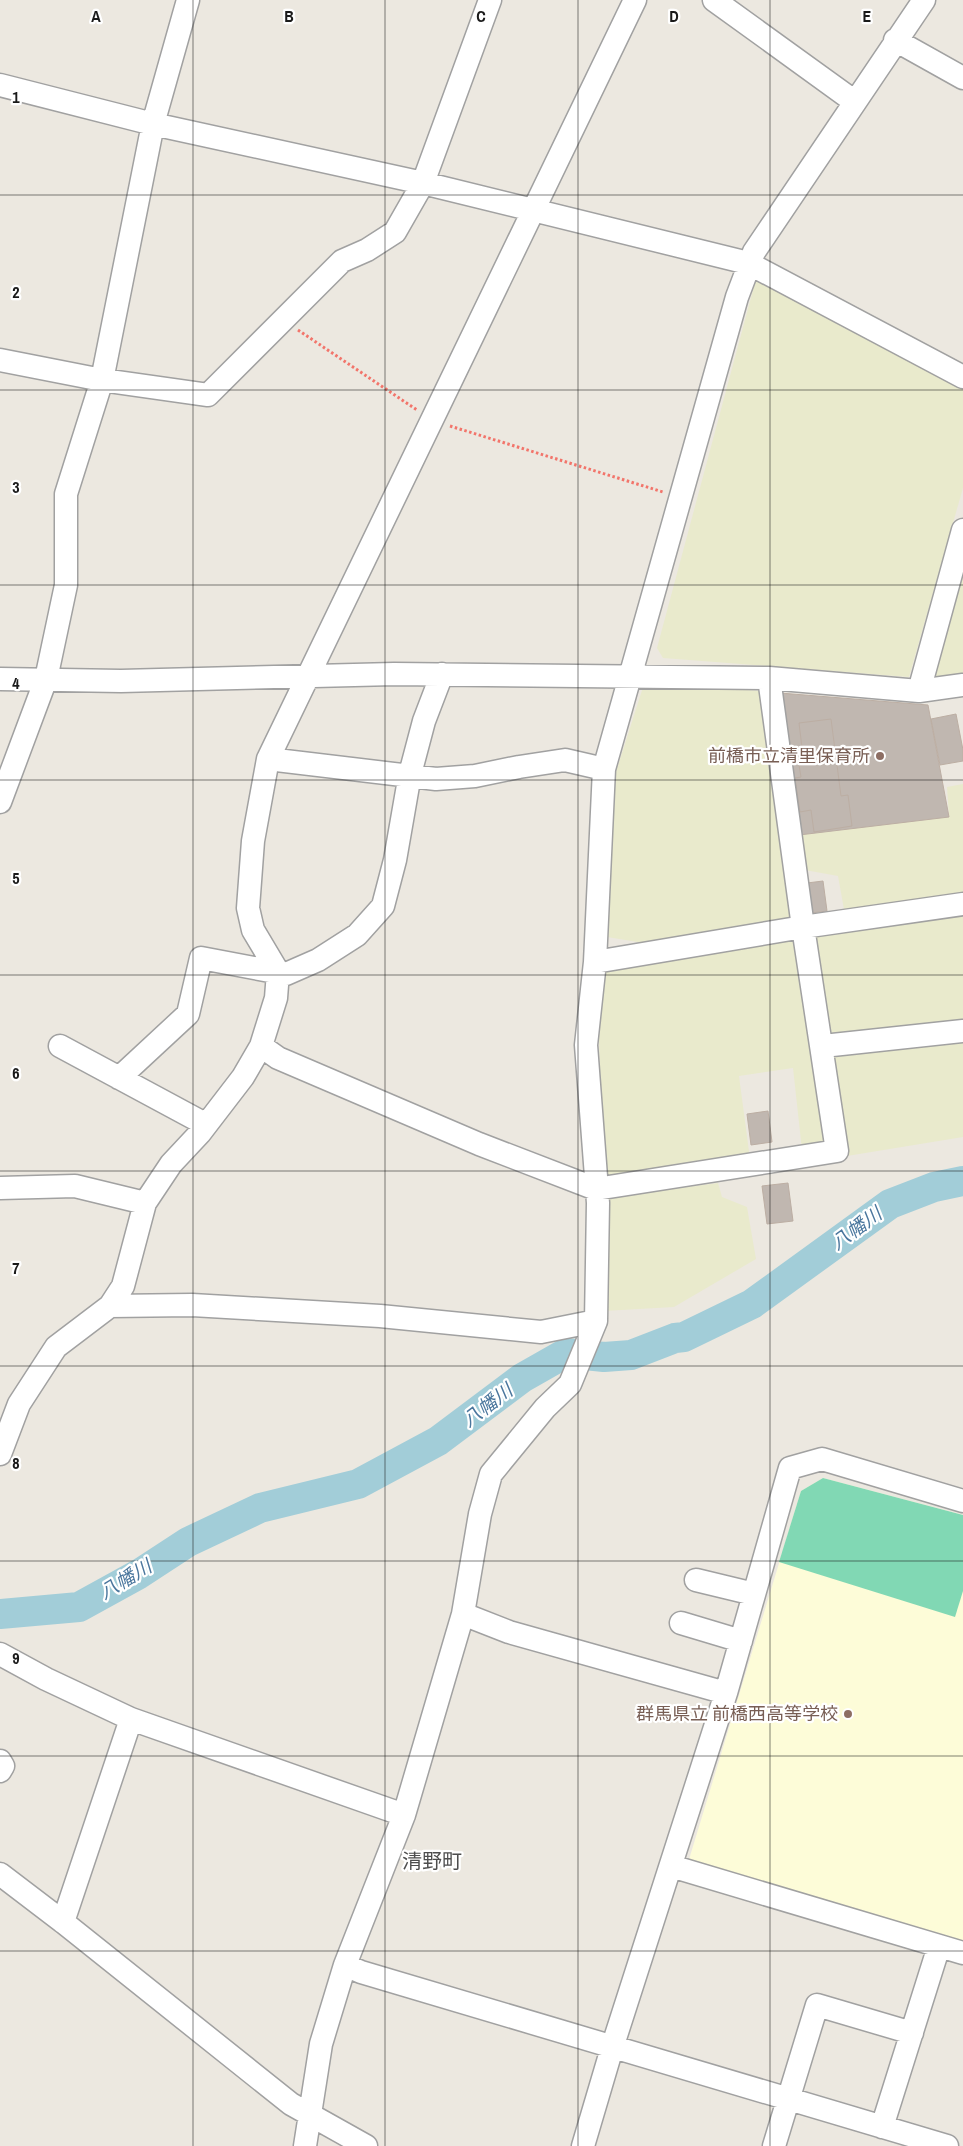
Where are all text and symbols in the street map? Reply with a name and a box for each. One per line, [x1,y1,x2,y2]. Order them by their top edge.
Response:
text: A [91,5,101,27]
text: B [284,5,294,27]
text: C [476,5,486,27]
text: D [669,5,679,27]
text: E [863,5,872,27]
text: 1 [12,86,20,108]
text: 2 [12,281,20,303]
text: 3 [12,476,20,498]
text: 4 [12,672,20,694]
place label: 前橋市立清里保育所 [708,743,870,768]
marker: 前橋市立清里保育所 [874,750,886,762]
text: 5 [12,867,20,889]
text: 6 [12,1062,20,1084]
water label: 八幡川 [825,1200,888,1255]
text: 7 [12,1257,20,1279]
water label: 八幡川 [456,1376,519,1433]
text: 8 [12,1452,20,1474]
water label: 八幡川 [94,1552,158,1605]
text: 9 [12,1647,20,1669]
place label: 群馬県立 前橋西高等学校 [636,1701,838,1726]
marker: 群馬県立 前橋西高等学校 [842,1708,854,1720]
district label: 清野町 [402,1847,462,1874]

